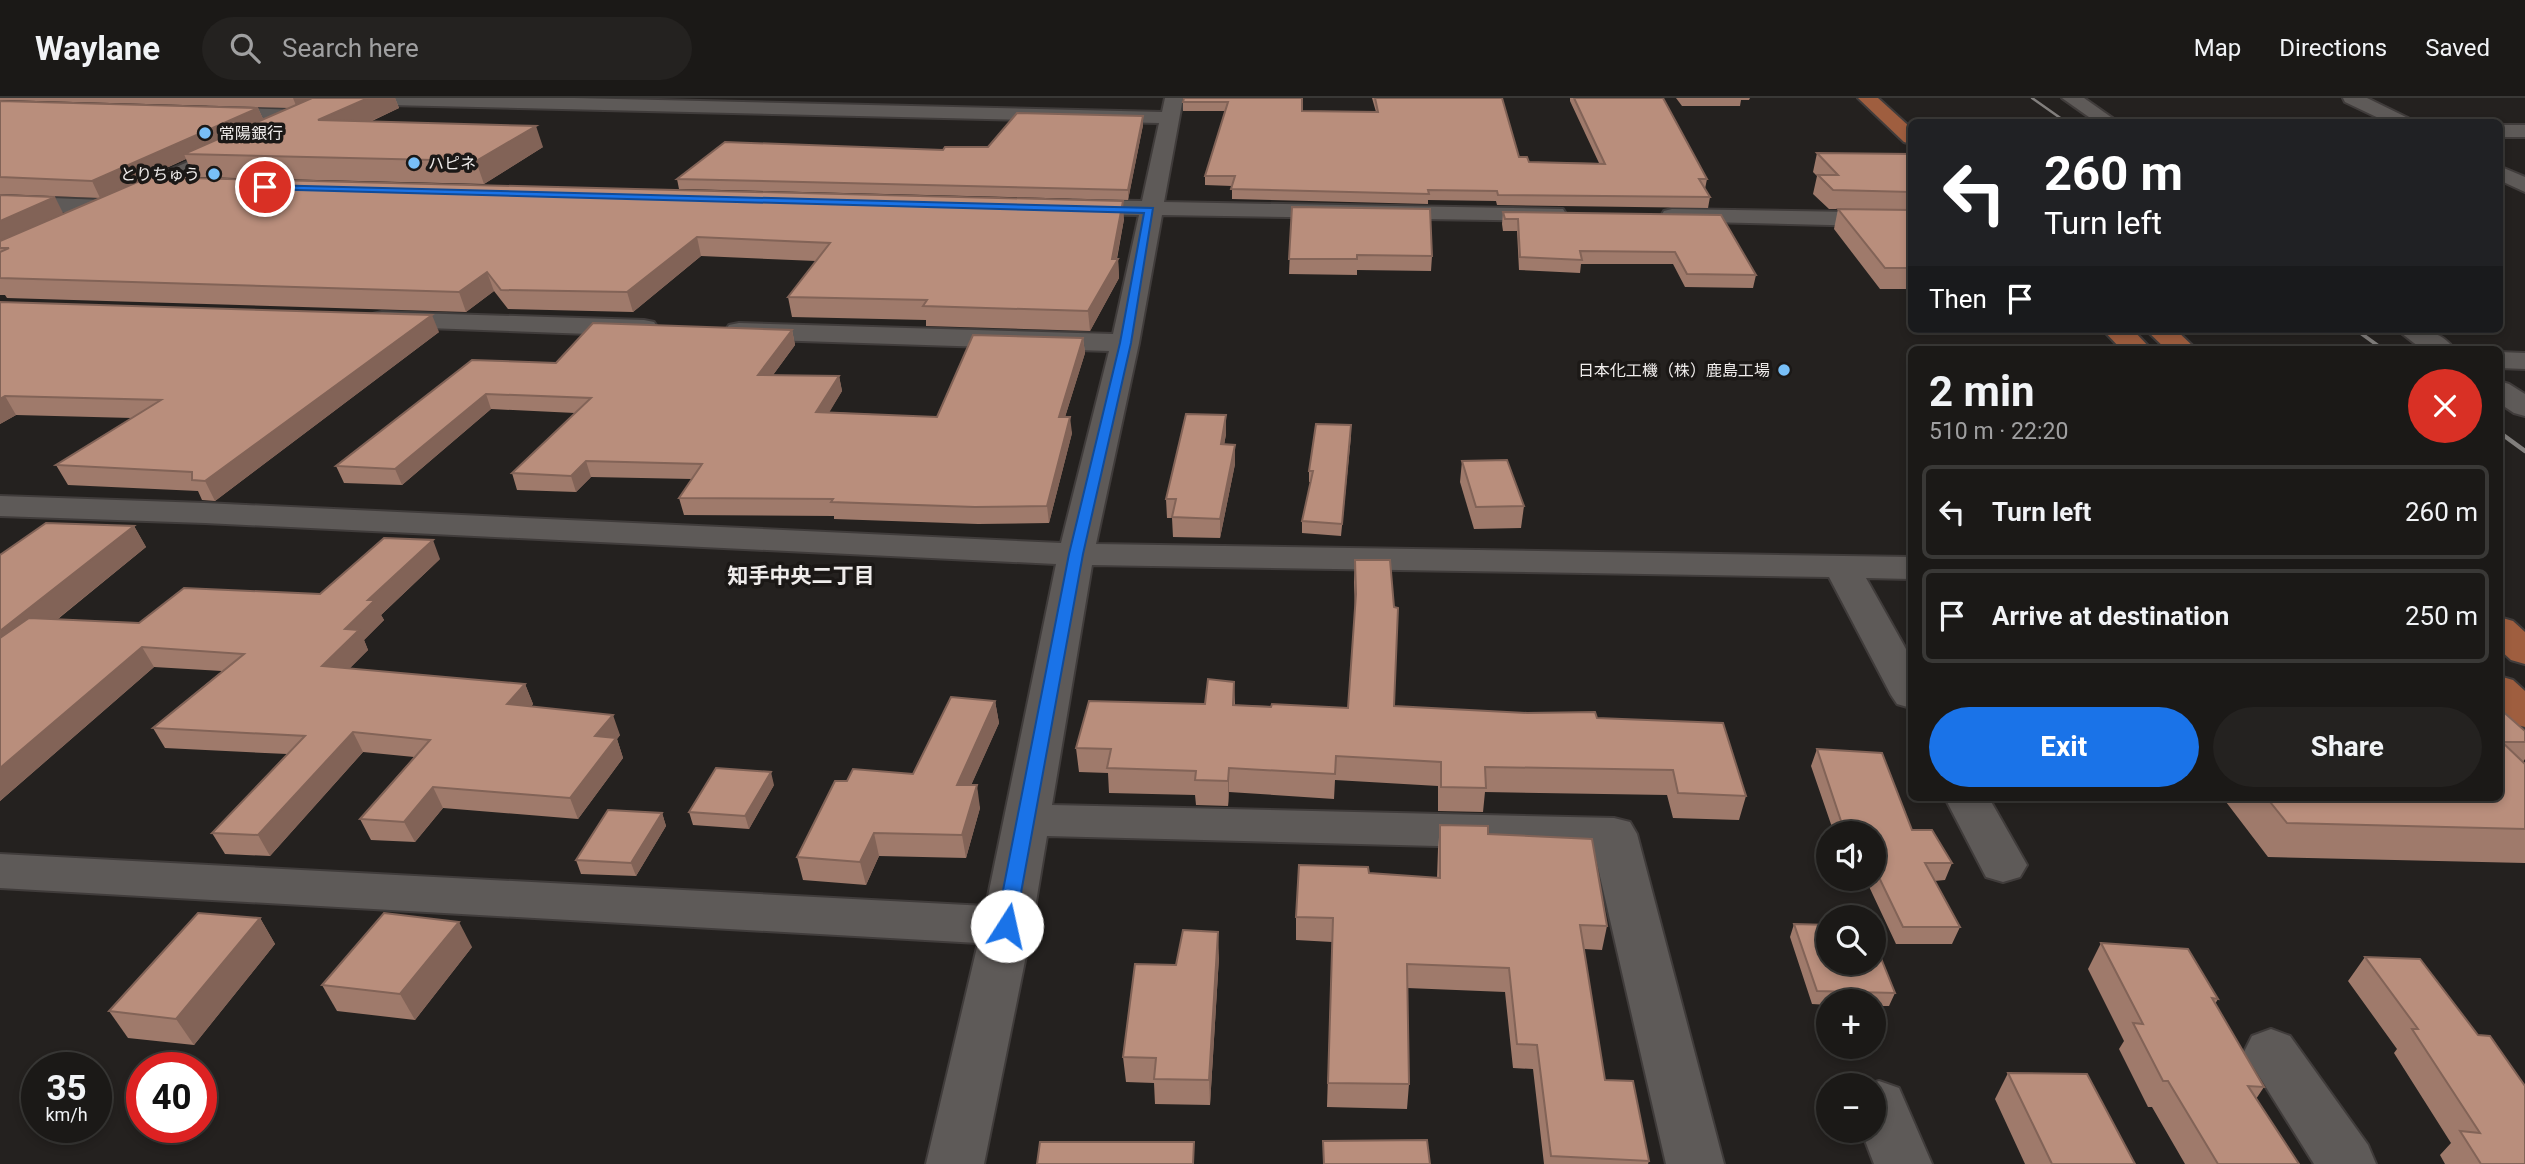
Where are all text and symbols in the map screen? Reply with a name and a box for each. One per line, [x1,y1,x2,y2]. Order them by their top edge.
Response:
search box [202,17,692,80]
text: Waylane [35,29,160,68]
icon: search [226,29,264,67]
text: Search here [282,33,419,63]
text: Map [2194,34,2241,62]
text: Directions [2279,34,2387,62]
text: Saved [2425,34,2490,62]
place label: 常陽銀行 [219,124,283,143]
marker: 常陽銀行 [197,125,213,141]
text: 260 m [2044,145,2183,202]
icon: left [1929,147,2020,238]
place label: ハピネ [428,154,476,173]
marker: ハピネ [406,155,422,171]
pin [235,157,295,217]
place label: とりちゅう [120,165,200,184]
marker: とりちゅう [206,166,222,182]
icon: arrive [246,168,284,206]
text: Turn left [2044,204,2162,242]
icon: arrive [2001,280,2039,318]
text: Then [1929,284,1987,314]
place label: 日本化工機（株）鹿島工場 [1578,361,1770,380]
marker: 日本化工機（株）鹿島工場 [1776,362,1792,378]
text: 2 min [1929,367,2035,416]
button: close [2408,369,2482,443]
text: 510 m · 22:20 [1929,418,2068,445]
icon: left [1933,493,1971,531]
text: Turn left [1992,497,2091,527]
text: 260 m [2405,497,2478,527]
district label: 知手中央二丁目 [728,564,875,588]
icon: arrive [1933,597,1971,635]
text: Arrive at destination [1992,601,2229,631]
text: 250 m [2405,601,2478,631]
button: Exit [1929,707,2199,787]
button: Share [2213,707,2482,787]
map controls [1816,821,1886,1143]
button: sound [1816,821,1886,891]
position arrow [970,889,1044,963]
button: search [1816,905,1886,975]
button: + [1816,989,1886,1059]
speed limit sign: 40 [126,1052,217,1143]
text: 35 [46,1068,87,1109]
button: − [1816,1073,1886,1143]
text: km/h [45,1104,88,1125]

